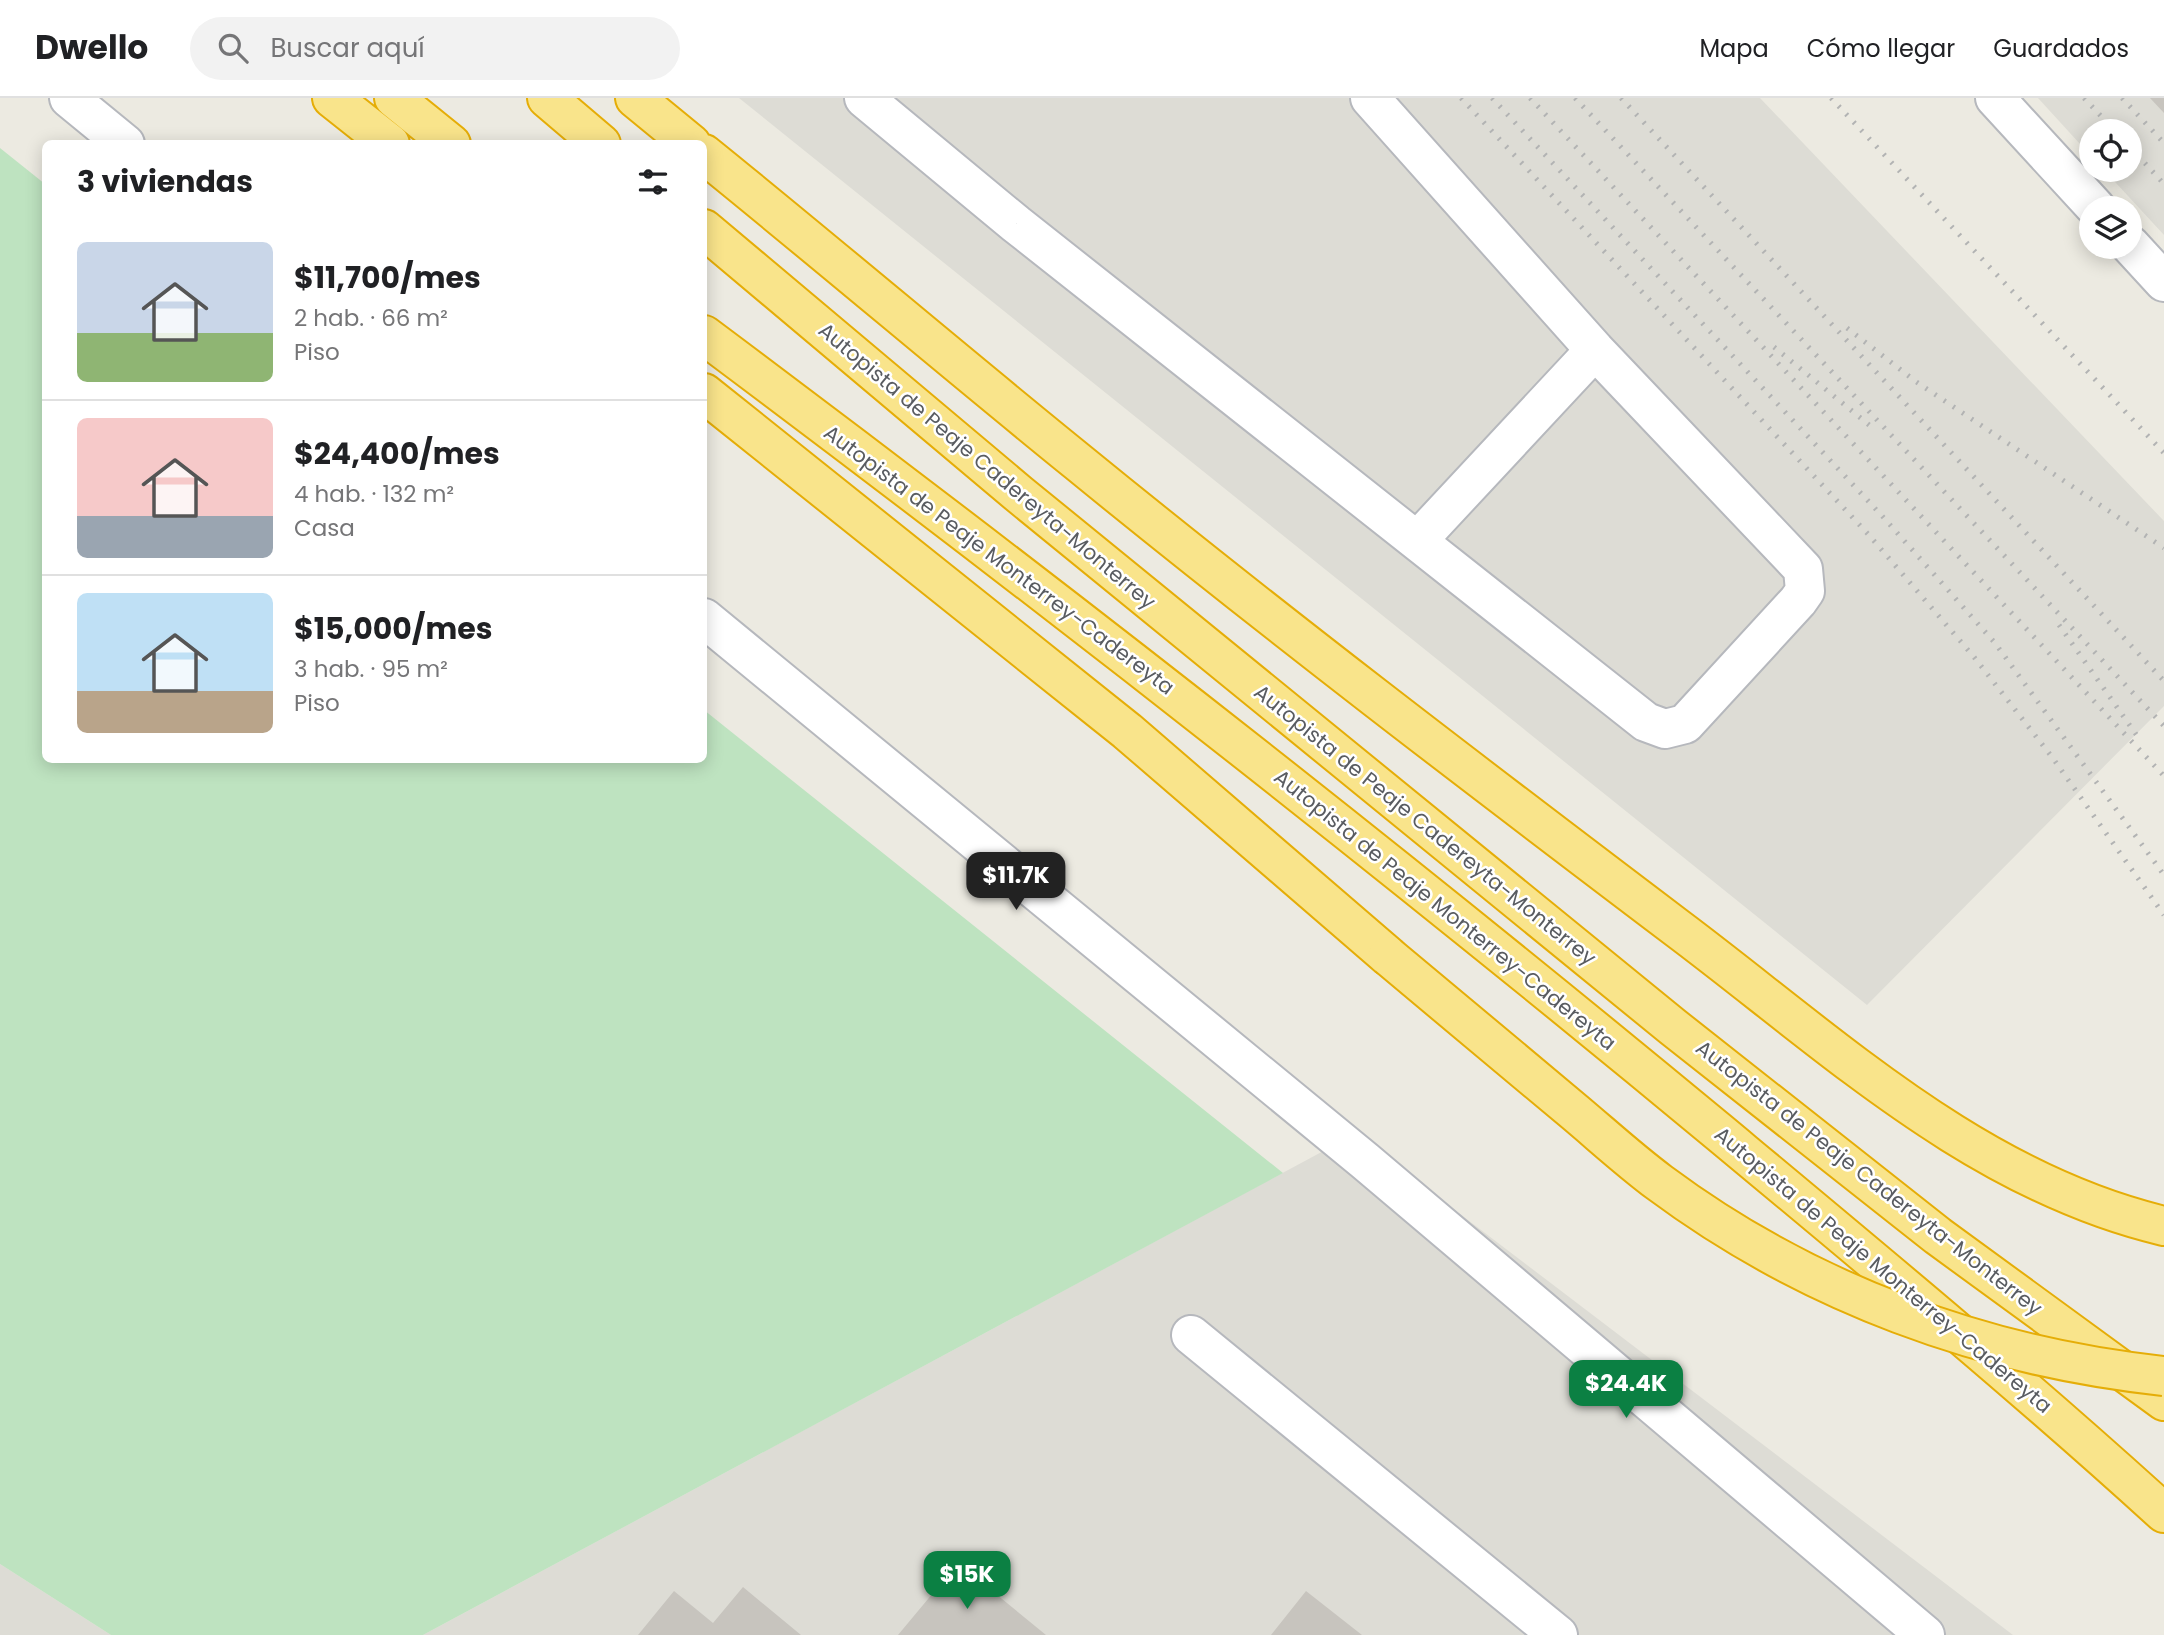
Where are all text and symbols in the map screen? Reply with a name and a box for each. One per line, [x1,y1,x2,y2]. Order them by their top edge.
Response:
search box [190,17,680,80]
text: Dwello [35,24,148,71]
icon: search [214,29,252,67]
text: Buscar aquí [270,30,425,66]
text: Mapa [1699,32,1769,65]
text: Cómo llegar [1807,32,1955,65]
text: Guardados [1993,32,2129,65]
map controls [2079,119,2142,259]
button: locate [2079,119,2142,182]
text: 3 viviendas [77,160,253,203]
icon: filters [634,163,672,201]
button: layers [2079,196,2142,259]
text: $11,700/mes [294,256,481,299]
icon: home [133,270,217,354]
text: 2 hab. · 66 m² [294,302,448,334]
street label: Autopista de Peaje Cadereyta-Monterrey [812,316,1162,616]
text: Piso [294,336,340,368]
street label: Autopista de Peaje Monterrey-Cadereyta [818,418,1181,701]
text: $24,400/mes [294,432,500,475]
icon: home [133,446,217,530]
text: 4 hab. · 132 m² [294,478,454,510]
text: Casa [294,512,355,544]
text: $15,000/mes [294,607,492,650]
icon: home [133,621,217,705]
text: 3 hab. · 95 m² [294,653,448,685]
street label: Autopista de Peaje Cadereyta-Monterrey [1248,677,1603,972]
text: Piso [294,687,340,719]
street label: Autopista de Peaje Monterrey-Cadereyta [1268,762,1622,1057]
pin: $11.7K [959,852,1073,912]
text: $11.7K [982,859,1050,891]
street label: Autopista de Peaje Cadereyta-Monterrey [1690,1033,2049,1322]
street label: Autopista de Peaje Monterrey-Cadereyta [1708,1120,2058,1420]
pin: $24.4K [1569,1360,1683,1420]
text: $24.4K [1585,1367,1667,1399]
pin: $15K [926,1552,1008,1611]
text: $15K [940,1558,994,1590]

